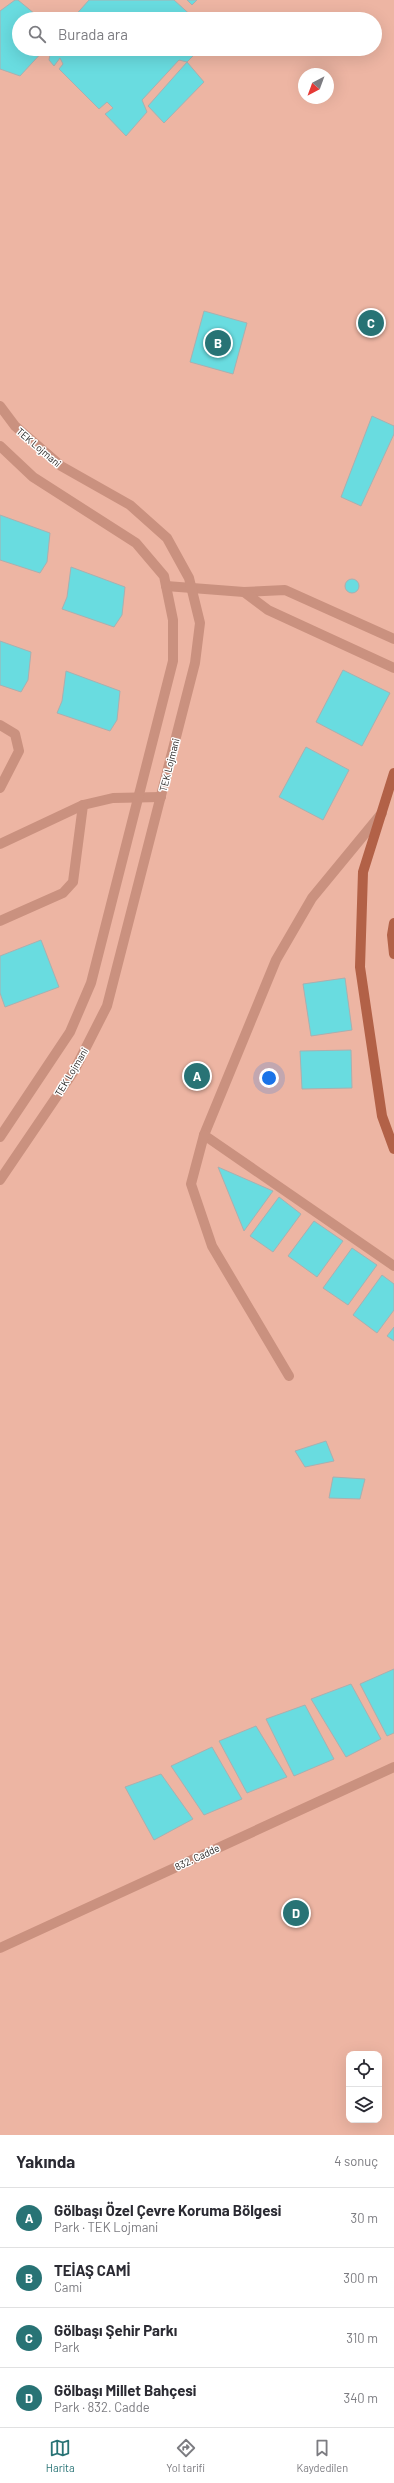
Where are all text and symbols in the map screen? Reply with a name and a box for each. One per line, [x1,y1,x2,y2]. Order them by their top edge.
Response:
search box [12,12,382,56]
icon: search [26,23,48,45]
text: Burada ara [58,25,128,43]
north arrow [298,68,334,104]
pin: C [358,308,384,338]
pin: B [205,328,231,358]
street label: TEK Lojmani [14,425,64,469]
street label: TEK Lojmani [157,737,181,793]
street label: TEK Lojmani [52,1046,90,1098]
pin: A [184,1061,210,1091]
your location [259,1068,279,1088]
street label: 832. Cadde [173,1841,221,1873]
pin: D [283,1898,309,1928]
map controls [346,2051,382,2123]
button: locate [346,2051,382,2087]
button: layers [346,2087,382,2123]
text: Yakında [16,2151,75,2171]
text: 4 sonuç [334,2153,378,2169]
text: Gölbaşı Özel Çevre Koruma Bölgesi [54,2201,281,2219]
text: A [25,2210,33,2226]
text: 30 m [351,2210,378,2226]
text: Park · TEK Lojmani [54,2219,158,2235]
text: TEİAŞ CAMİ [54,2261,130,2279]
text: B [25,2270,33,2286]
text: 300 m [343,2270,378,2286]
text: Cami [54,2279,82,2295]
text: Gölbaşı Şehir Parkı [54,2321,177,2339]
text: C [25,2330,33,2346]
text: 310 m [346,2330,378,2346]
text: Park [54,2339,80,2355]
text: Gölbaşı Millet Bahçesi [54,2381,196,2399]
text: D [25,2390,33,2406]
text: 340 m [343,2390,378,2406]
text: Park · 832. Cadde [54,2399,150,2415]
tab: Harita [46,2437,75,2474]
tab: Yol tarifi [166,2437,205,2474]
tab: Kaydedilen [296,2437,348,2474]

